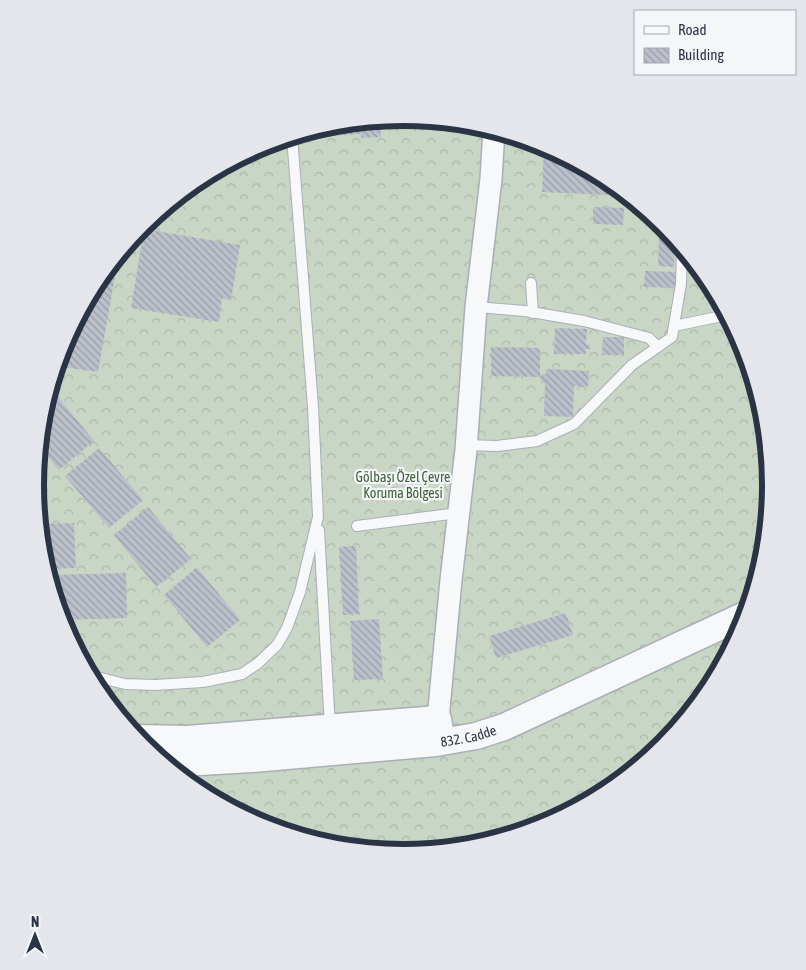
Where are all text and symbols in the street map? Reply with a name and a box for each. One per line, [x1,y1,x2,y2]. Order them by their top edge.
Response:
legend [634,10,796,75]
text: Road [678,21,707,38]
text: Building [678,46,724,63]
park label: Gölbaşı Özel Çevre Koruma Bölgesi [356,469,450,501]
street label: 832. Cadde [439,722,498,750]
north arrow [10,910,60,960]
text: N [31,914,39,930]

